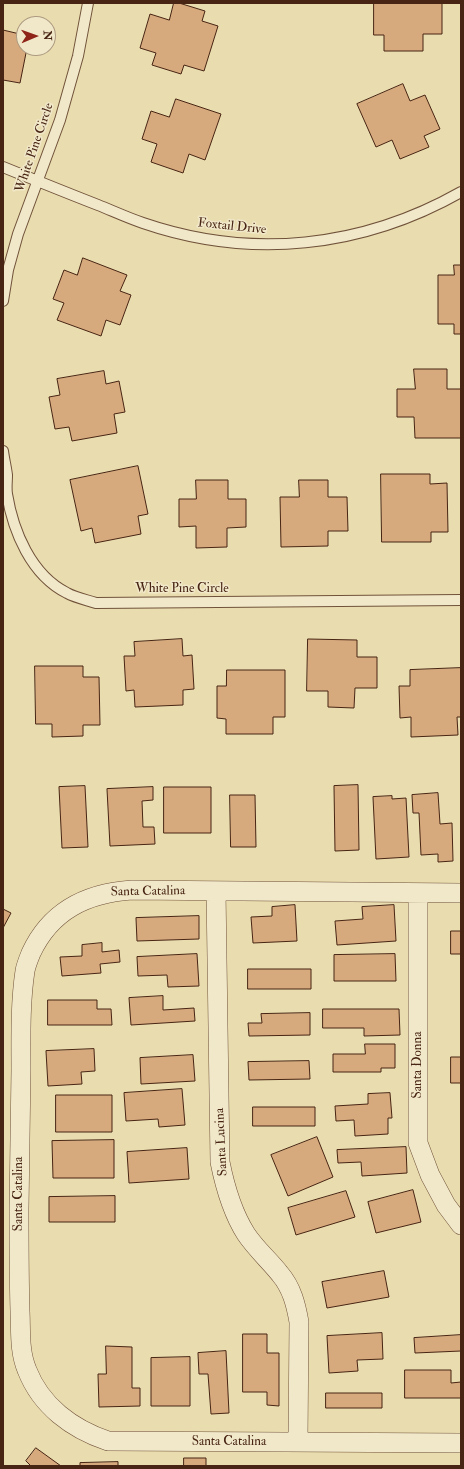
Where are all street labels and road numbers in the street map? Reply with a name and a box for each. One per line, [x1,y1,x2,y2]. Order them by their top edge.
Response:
street label: White Pine Circle [12,101,58,195]
street label: Foxtail Drive [197,216,267,238]
street label: White Pine Circle [135,581,229,597]
street label: Santa Catalina [111,884,185,900]
street label: Santa Donna [410,1031,426,1099]
street label: Santa Lucina [212,1107,232,1177]
street label: Santa Catalina [11,1157,27,1231]
street label: Santa Catalina [192,1434,266,1450]

